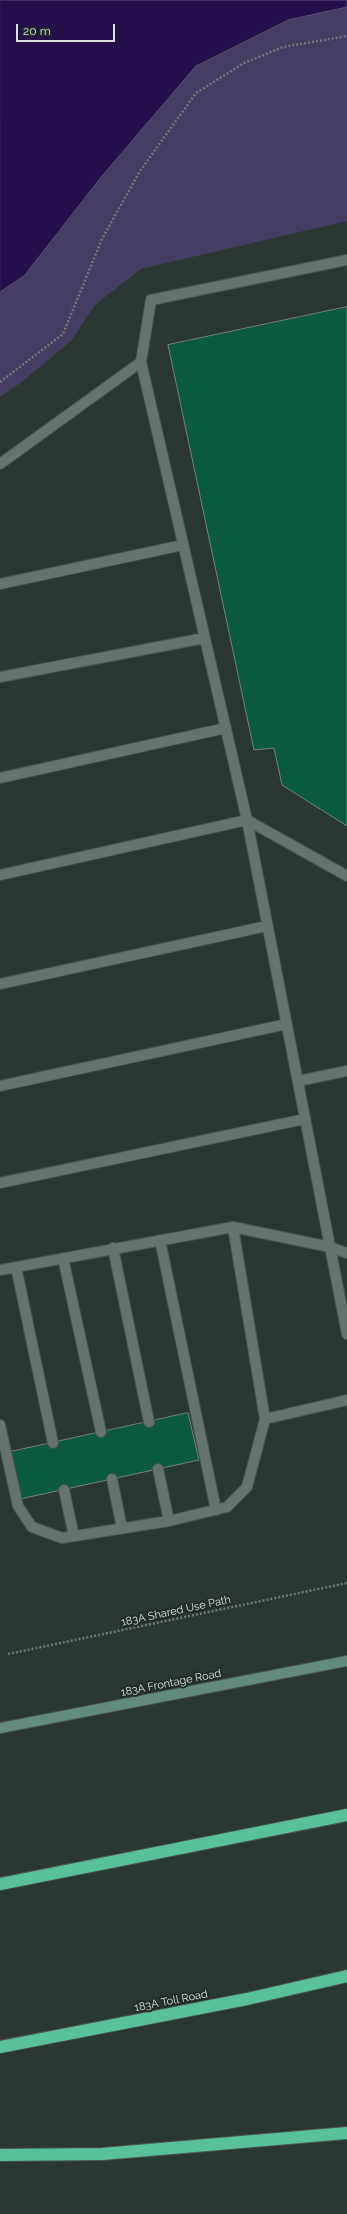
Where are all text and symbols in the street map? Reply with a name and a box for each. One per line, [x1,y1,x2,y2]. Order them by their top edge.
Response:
scale bar [18,16,117,42]
text: 20 m [23,24,51,38]
street label: 183A Shared Use Path [120,1593,232,1629]
street label: 183A Frontage Road [120,1667,222,1699]
street label: 183A Toll Road [133,1987,209,2015]

